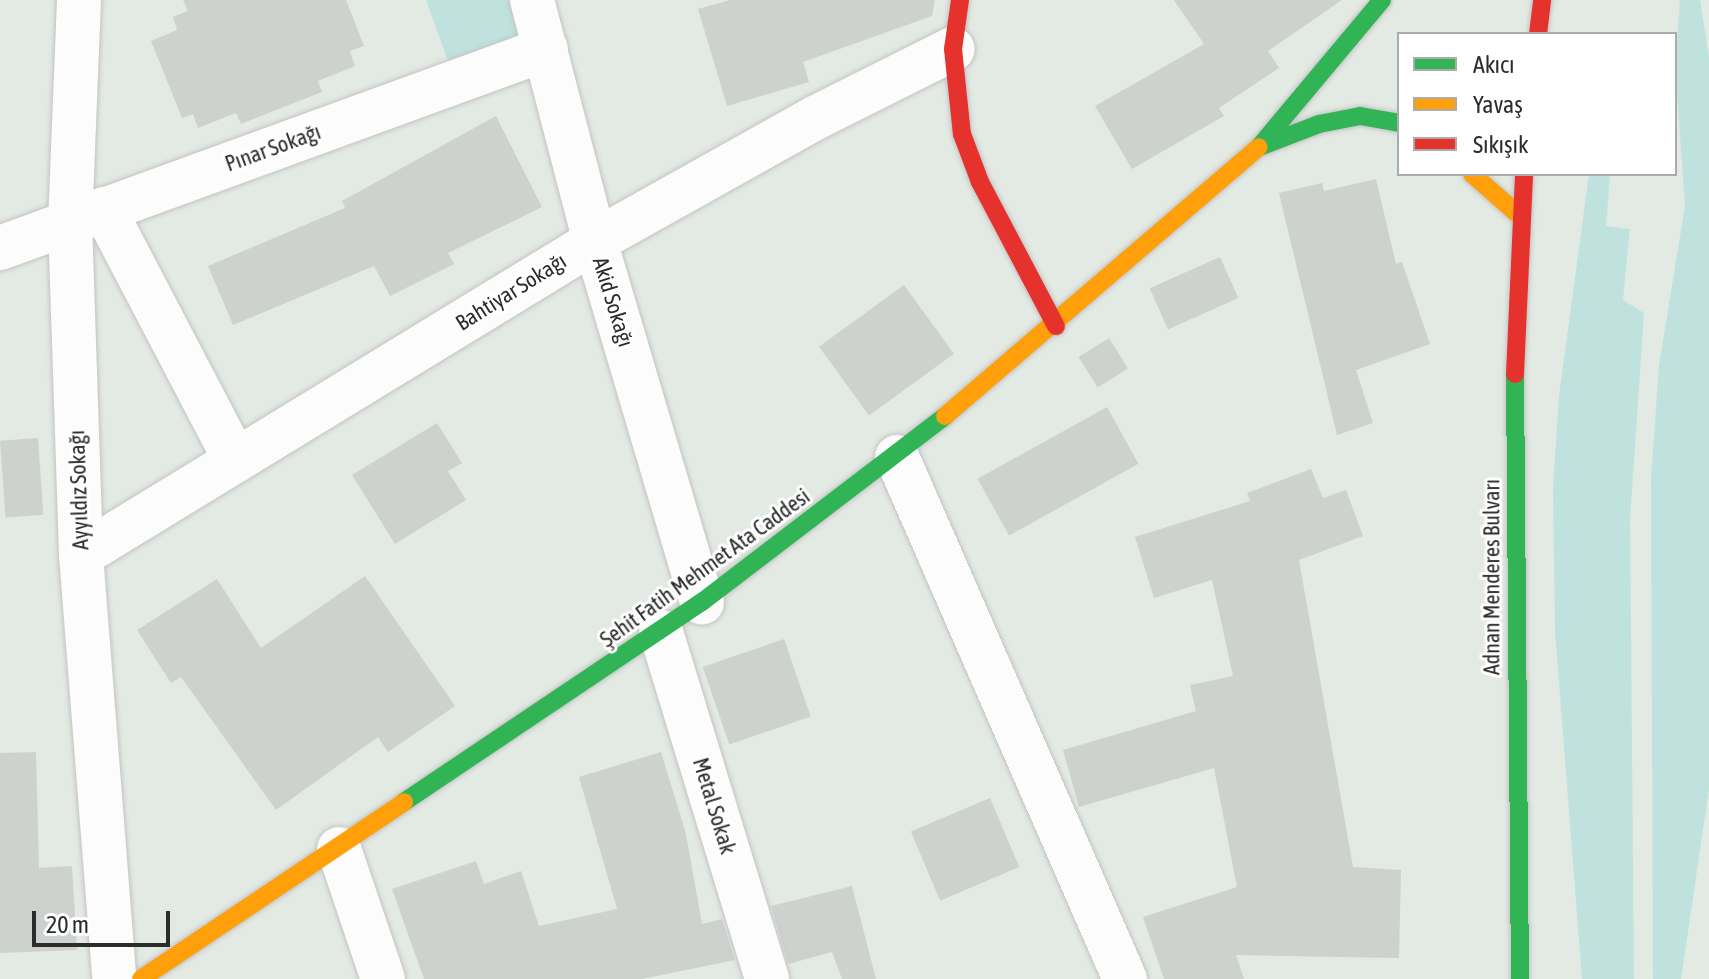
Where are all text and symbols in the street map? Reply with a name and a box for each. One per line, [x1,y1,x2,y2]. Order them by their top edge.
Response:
legend [1397,32,1677,176]
text: Akıcı [1473,51,1515,78]
text: Yavaş [1473,91,1523,118]
street label: Pınar Sokağı [222,119,324,177]
text: Sıkışık [1473,131,1529,158]
street label: Bahtiyar Sokağı [451,248,571,336]
street label: Akid Sokağı [587,254,639,350]
street label: Ayyıldız Sokağı [64,430,94,550]
street label: Adnan Menderes Bulvarı [1479,479,1505,675]
street label: Şehit Fatih Mehmet Ata Caddesi [595,483,815,653]
street label: Metal Sokak [687,755,741,857]
scale bar [36,895,174,945]
text: 20 m [46,911,89,938]

